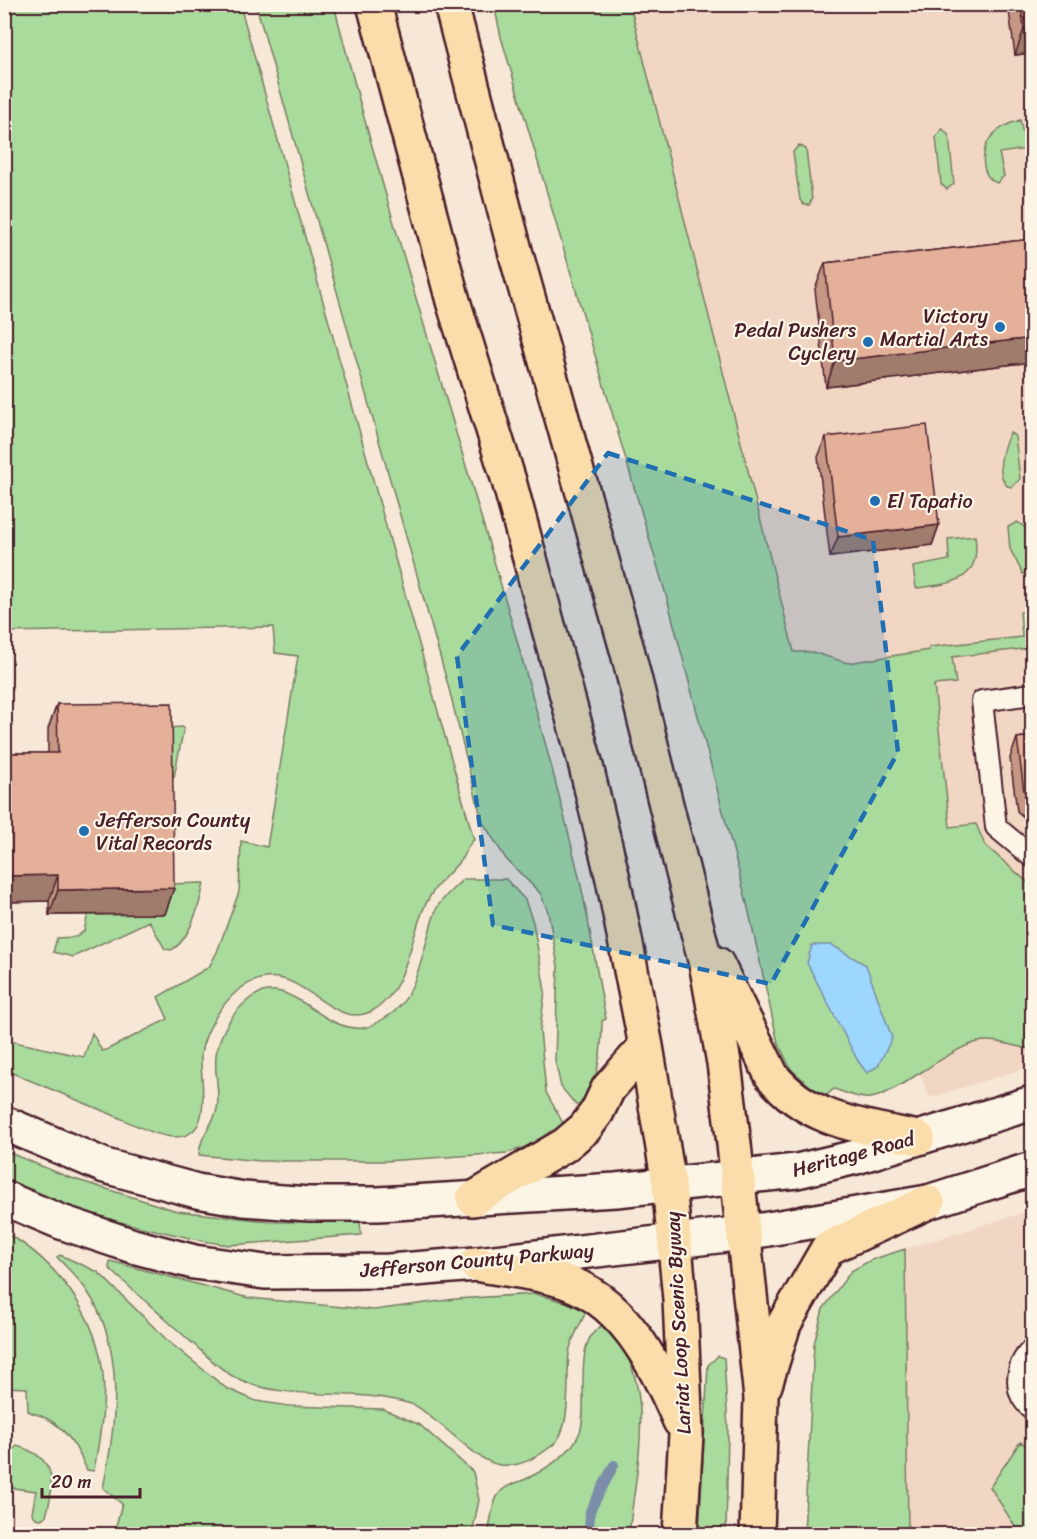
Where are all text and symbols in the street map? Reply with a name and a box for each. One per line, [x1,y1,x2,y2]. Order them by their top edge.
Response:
place label: Victory Martial Arts [880,299,989,357]
place label: Pedal Pushers Cyclery [734,313,857,371]
marker: Victory Martial Arts [993,320,1007,334]
marker: Pedal Pushers Cyclery [861,335,875,349]
place label: El Tapatio [887,484,973,519]
marker: El Tapatio [868,494,882,508]
place label: Jefferson County Vital Records [95,803,251,861]
marker: Jefferson County Vital Records [77,824,91,838]
street label: Heritage Road [788,1121,920,1188]
street label: Lariat Loop Scenic Byway [655,1210,702,1435]
street label: Jefferson County Parkway [358,1233,596,1288]
scale bar [42,1461,140,1499]
text: 20 m [51,1466,91,1498]

